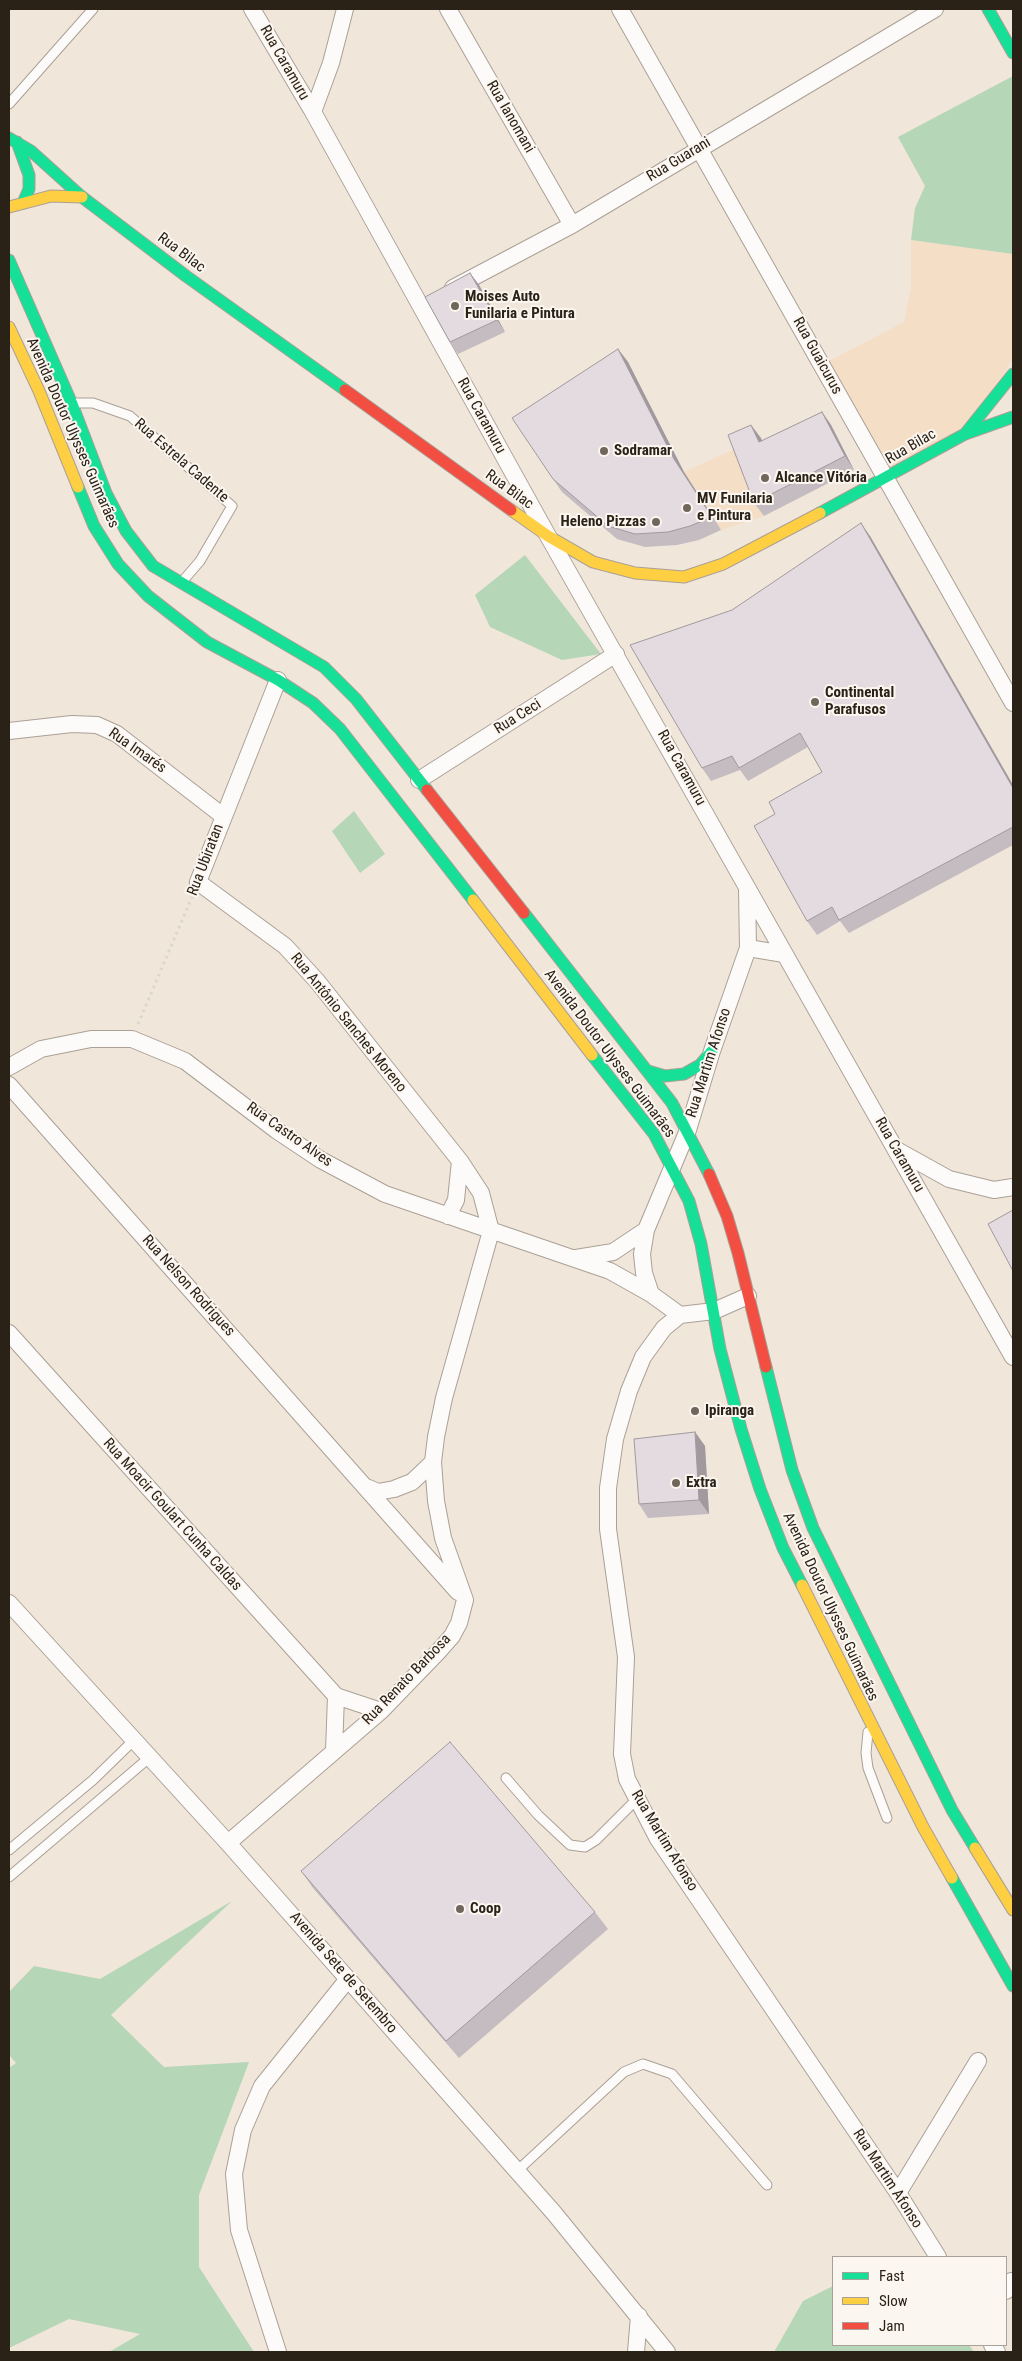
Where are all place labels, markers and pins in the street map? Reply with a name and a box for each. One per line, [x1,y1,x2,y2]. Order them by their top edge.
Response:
place label: Moises Auto Funilaria e Pintura [465,288,575,323]
marker: Moises Auto Funilaria e Pintura [449,300,461,312]
place label: Sodramar [614,442,672,460]
marker: Sodramar [598,445,610,457]
place label: Alcance Vitória [775,469,867,487]
marker: Alcance Vitória [759,472,771,484]
place label: MV Funilaria e Pintura [697,490,773,525]
marker: MV Funilaria e Pintura [681,502,693,514]
place label: Heleno Pizzas [561,513,646,531]
marker: Heleno Pizzas [650,516,662,528]
place label: Continental Parafusos [825,684,894,719]
marker: Continental Parafusos [809,696,821,708]
place label: Ipiranga [705,1402,754,1420]
marker: Ipiranga [689,1405,701,1417]
place label: Extra [686,1474,717,1492]
marker: Extra [670,1477,682,1489]
place label: Coop [470,1900,501,1918]
marker: Coop [454,1903,466,1915]

